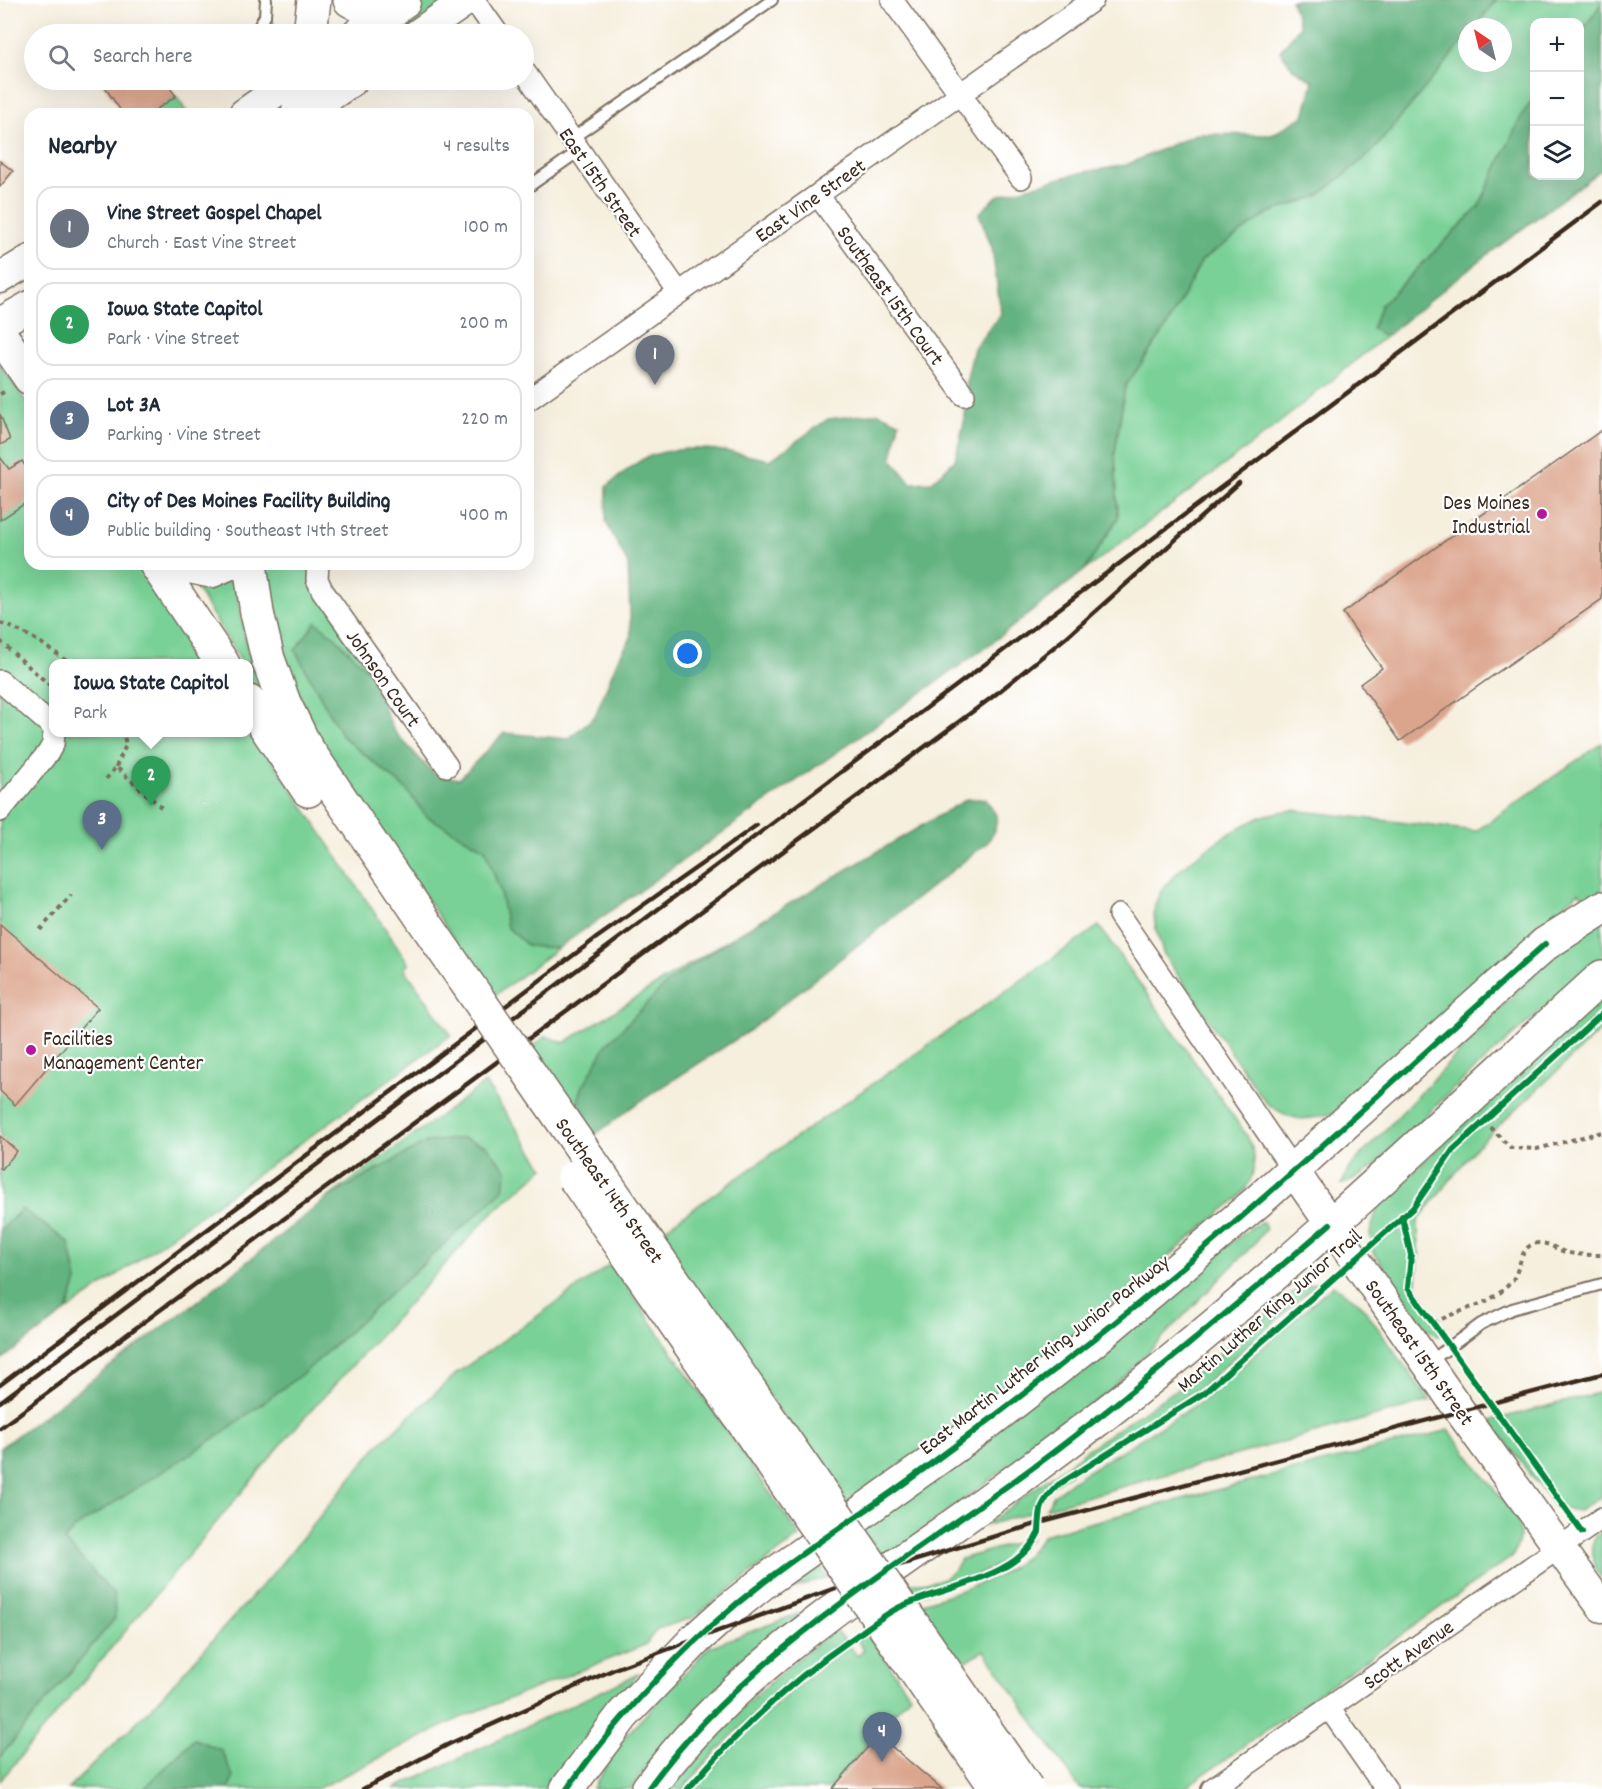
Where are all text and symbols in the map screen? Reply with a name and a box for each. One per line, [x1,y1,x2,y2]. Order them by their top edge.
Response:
north arrow [1458,18,1512,72]
map controls [1530,18,1584,180]
button: + [1530,18,1584,72]
search box [24,24,534,90]
icon: search [45,41,78,74]
text: Search here [93,42,192,73]
button: − [1530,72,1584,126]
street label: East 15th Street [549,123,648,245]
button: layers [1530,126,1584,180]
text: Nearby [48,129,116,166]
text: 4 results [443,133,510,161]
street label: East Vine Street [750,153,874,252]
text: Vine Street Gospel Chapel [107,199,322,230]
text: 1 [67,214,72,242]
text: 100 m [464,214,508,242]
street label: Southeast 15th Court [828,221,950,373]
text: Church · East Vine Street [107,230,296,258]
text: Iowa State Capitol [107,295,263,326]
text: 2 [65,310,74,338]
text: 200 m [459,310,508,338]
text: Park · Vine Street [107,326,239,354]
pin: 1 [636,336,674,385]
text: Lot 3A [107,391,161,422]
text: 3 [65,406,74,434]
text: 220 m [461,406,508,434]
text: Parking · Vine Street [107,422,261,450]
text: City of Des Moines Facility Building [107,487,390,518]
place label: Des Moines Industrial [1443,490,1530,544]
text: 4 [65,502,74,530]
text: 400 m [460,502,508,530]
marker: Des Moines Industrial [1535,507,1549,521]
text: Public building · Southeast 14th Street [107,518,389,546]
street label: Johnson Court [337,625,426,735]
your location [673,639,702,668]
popup [49,659,253,737]
text: Iowa State Capitol [73,669,229,700]
text: Park [73,700,107,728]
pin: 2 [132,756,170,806]
pin: 3 [82,800,122,850]
place label: Facilities Management Center [43,1026,203,1080]
marker: Facilities Management Center [24,1043,38,1057]
street label: Southeast 14th Street [546,1113,669,1271]
street label: Martin Luther King Junior Trail [1172,1223,1370,1401]
street label: East Martin Luther King Junior Parkway [914,1249,1178,1464]
street label: Southeast 15th Street [1356,1274,1480,1433]
street label: Scott Avenue [1358,1614,1461,1699]
pin: 4 [862,1712,902,1762]

